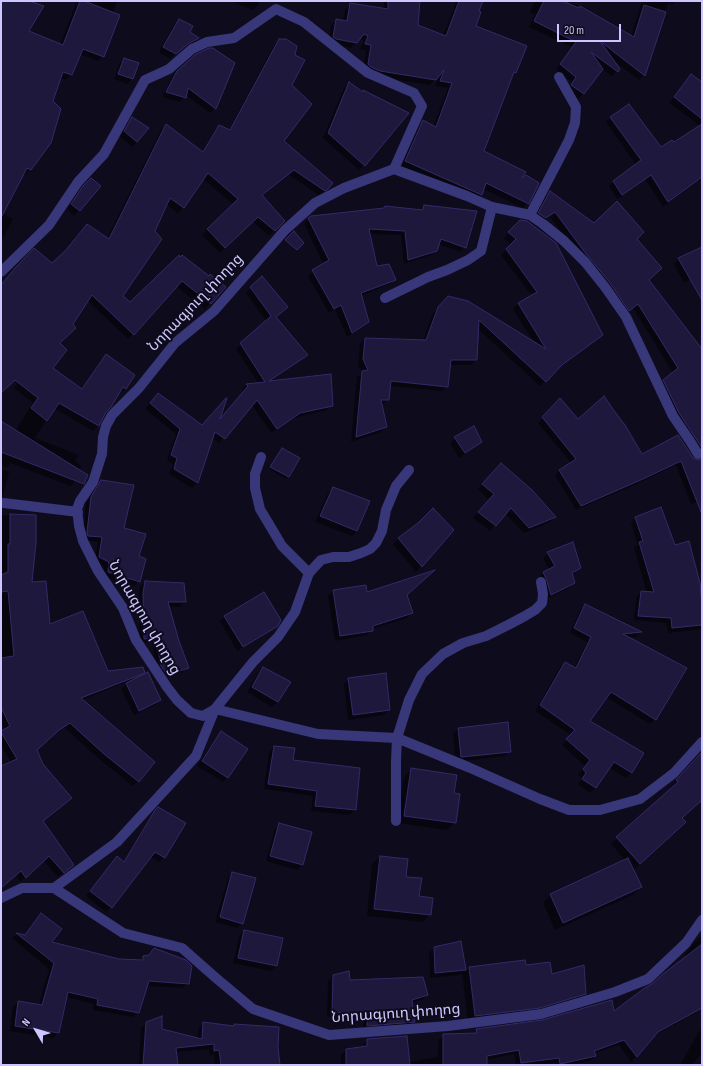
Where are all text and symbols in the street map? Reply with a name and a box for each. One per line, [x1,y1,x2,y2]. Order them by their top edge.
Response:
scale bar [559,16,623,42]
text: 20 m [564,23,584,38]
street label: Նորագյուղ փողոց [145,250,247,356]
street label: Նորագյուղ փողոց [104,558,184,678]
street label: Նորագյուղ փողոց [331,1001,461,1027]
north arrow [16,1010,56,1050]
text: N [19,1016,33,1029]

